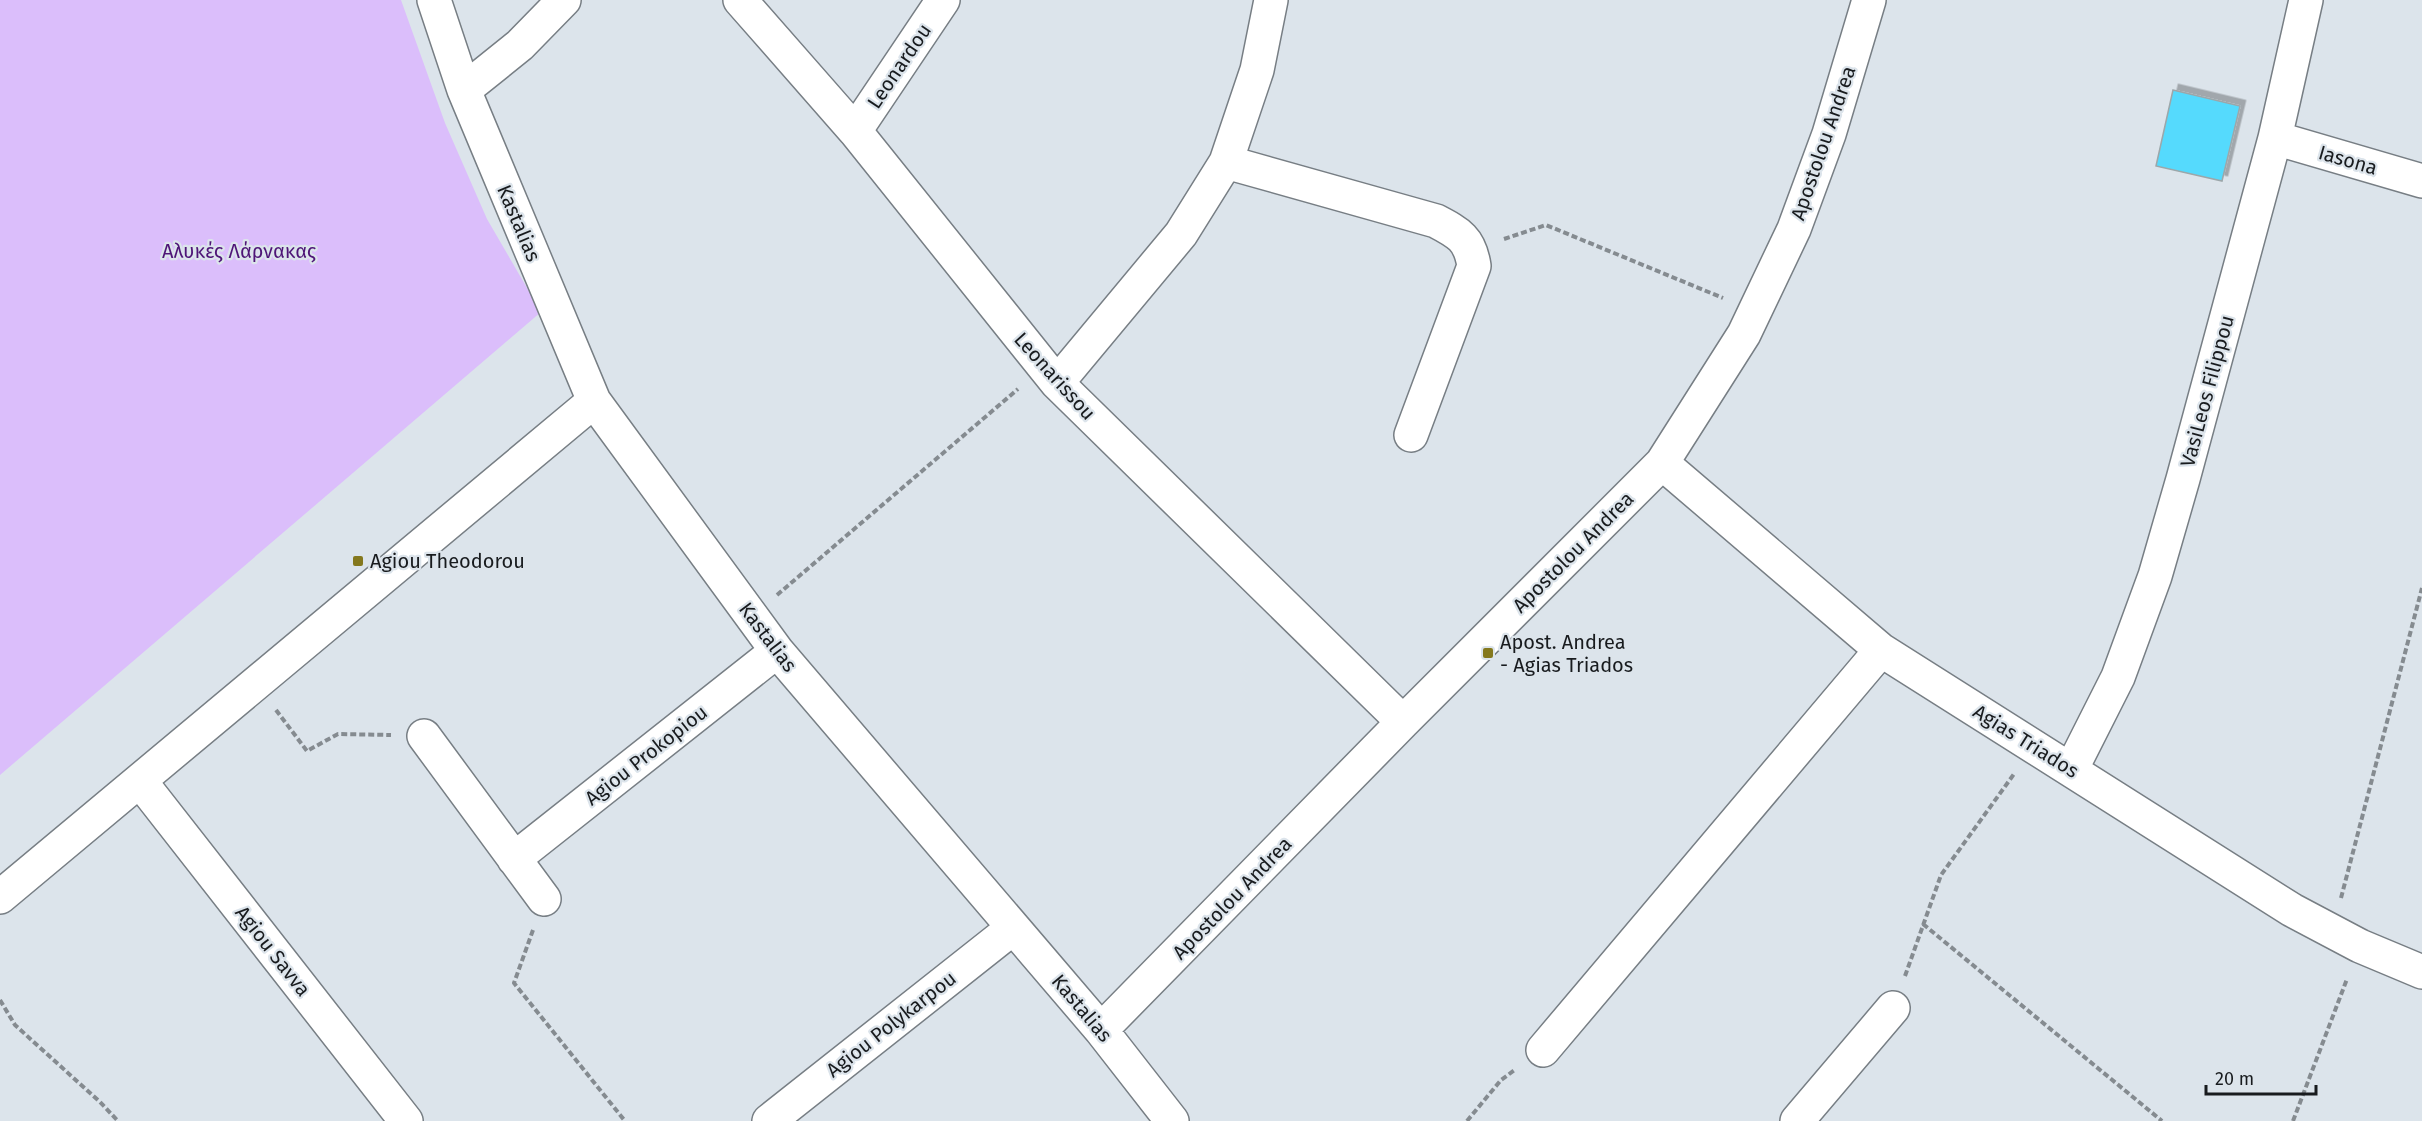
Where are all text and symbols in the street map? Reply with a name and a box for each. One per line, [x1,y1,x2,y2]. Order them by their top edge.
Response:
street label: Leonardou [862,19,936,113]
street label: Apostolou Andrea [1785,63,1861,223]
street label: Iasona [2316,140,2380,180]
street label: Kastalias [492,181,546,265]
park label: Αλυκές Λάρνακας [162,239,316,263]
street label: VasiLeos Filippou [2175,313,2239,469]
street label: Leonarissou [1009,327,1101,425]
street label: Apostolou Andrea [1508,487,1638,617]
place label: Agiou Theodorou [370,549,525,573]
marker: Agiou Theodorou [351,554,365,568]
street label: Kastalias [734,597,802,677]
place label: Apost. Andrea - Agias Triados [1500,630,1633,677]
marker: Apost. Andrea - Agias Triados [1481,646,1495,660]
street label: Agias Triados [1969,699,2083,783]
street label: Agiou Prokopiou [580,700,712,810]
street label: Apostolou Andrea [1167,832,1297,964]
street label: Agiou Savva [230,901,316,1001]
street label: Agiou Polykarpou [821,966,961,1082]
street label: Kastalias [1047,969,1117,1047]
scale bar [2206,1058,2316,1096]
text: 20 m [2215,1068,2254,1090]

